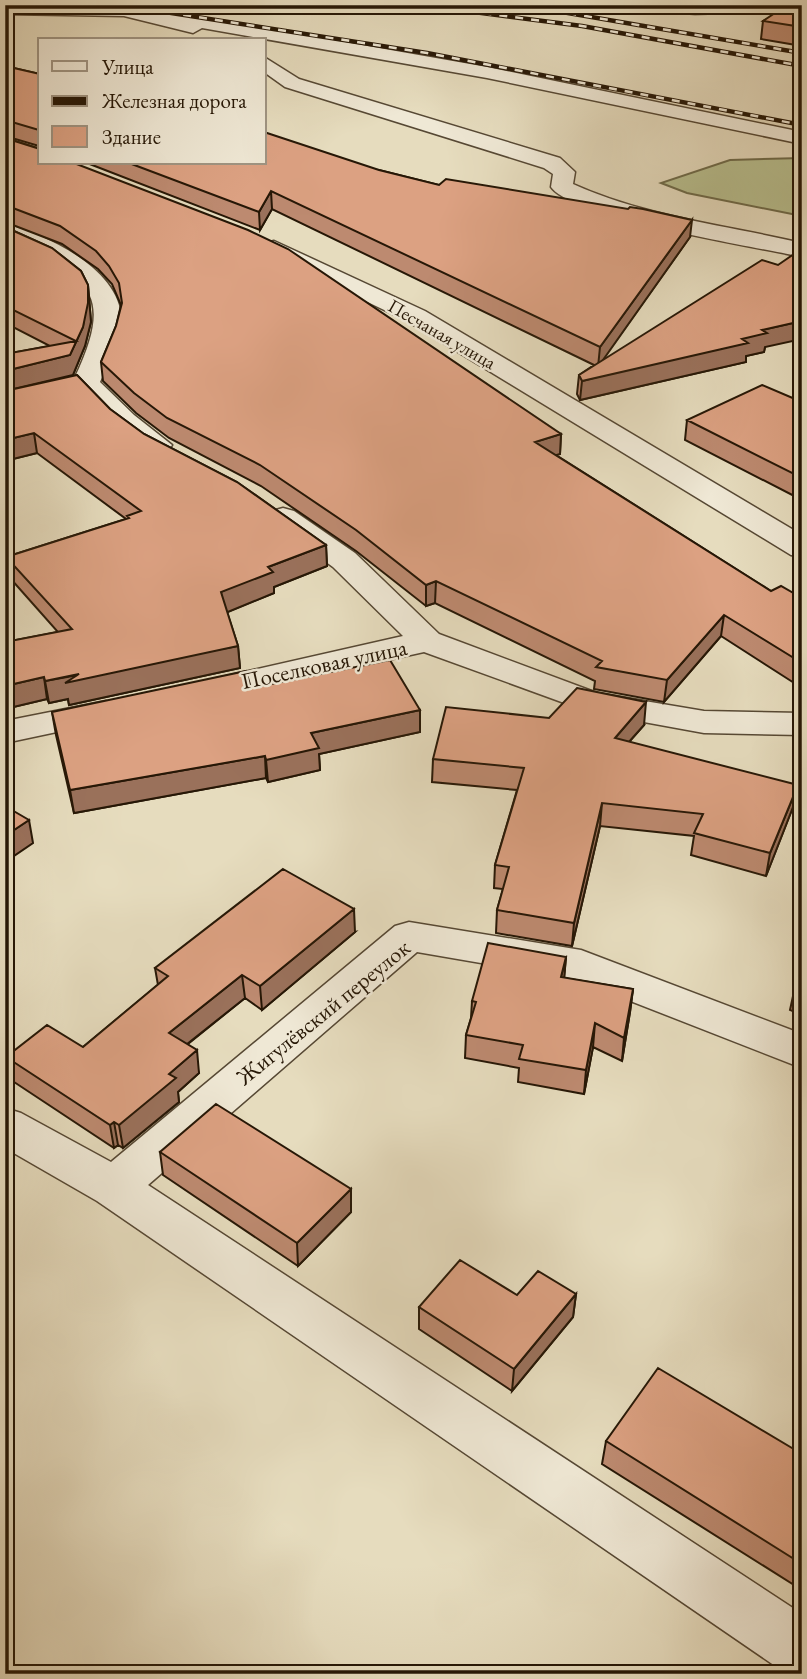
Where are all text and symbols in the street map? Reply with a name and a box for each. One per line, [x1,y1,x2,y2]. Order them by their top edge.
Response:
legend [38,38,266,164]
text: Улица [101,53,154,80]
text: Железная дорога [101,87,247,114]
text: Здание [102,123,161,150]
street label: Песчаная улица [383,293,501,375]
street label: Поселковая улица [238,632,410,696]
street label: Жигулёвский переулок [229,933,416,1092]

